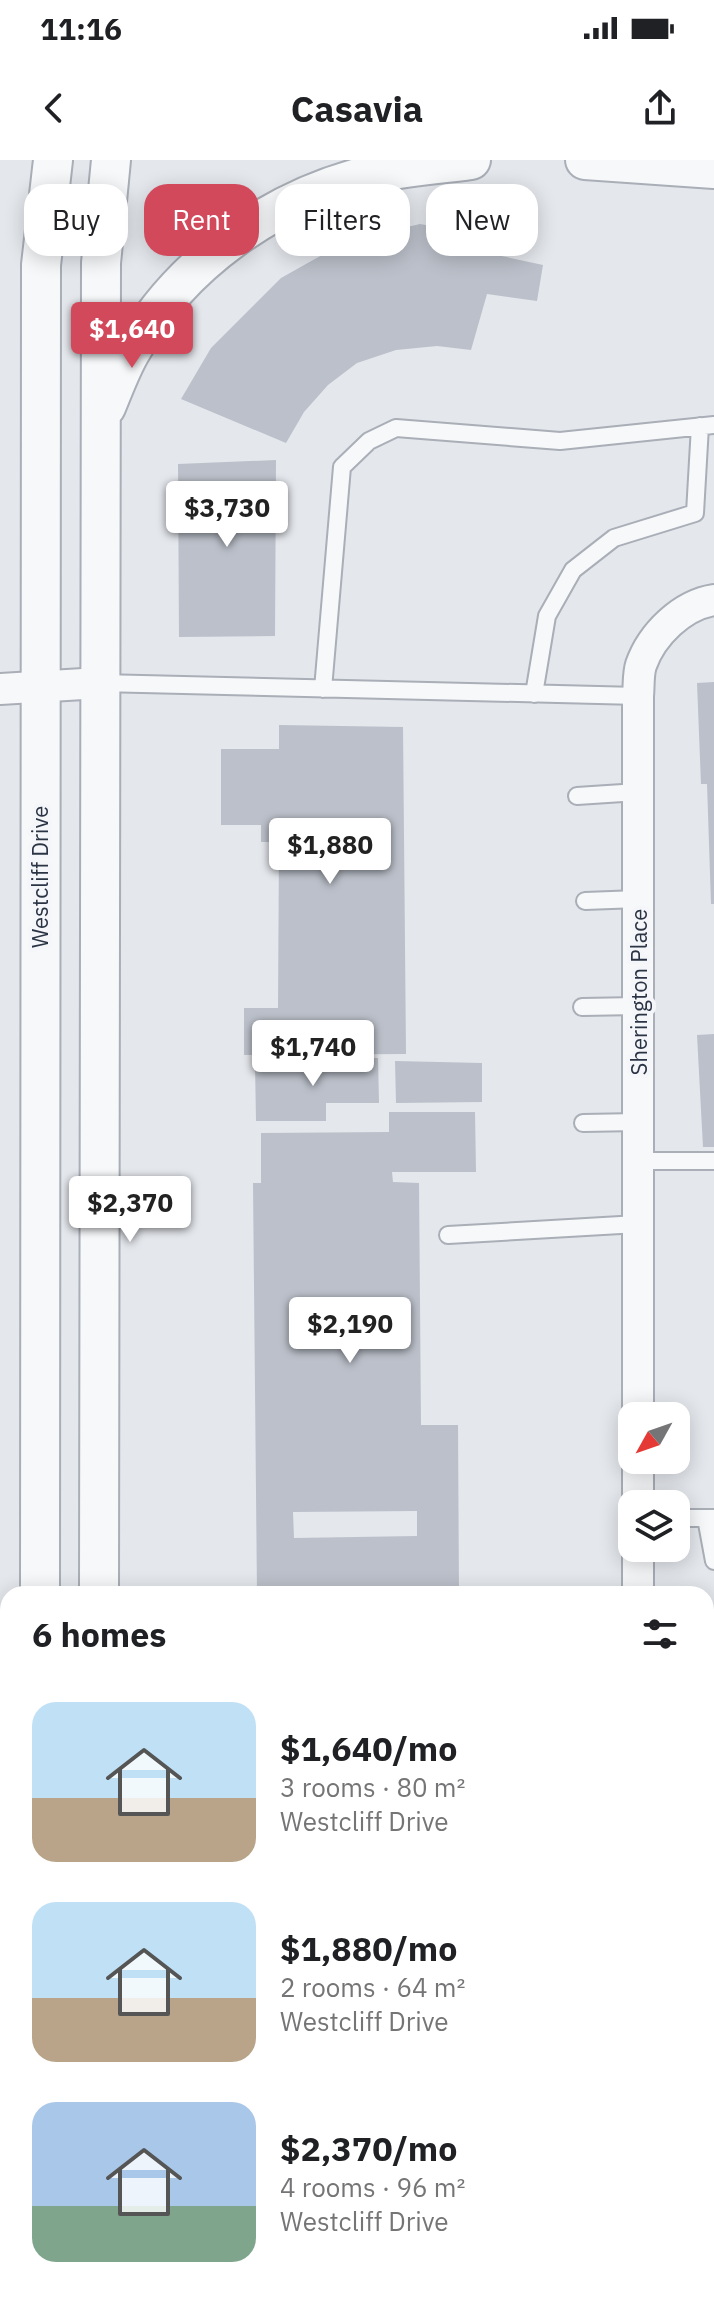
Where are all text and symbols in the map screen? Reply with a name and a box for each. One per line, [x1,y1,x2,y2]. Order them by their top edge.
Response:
text: 11:16 [40,9,122,48]
text: Casavia [291,85,423,132]
icon: back [32,86,76,130]
icon: share [638,86,682,130]
chip: Buy [24,184,128,256]
chip: Rent [144,184,259,256]
chip: Filters [275,184,410,256]
chip: New [426,184,538,256]
pin: $1,640 [67,302,197,370]
text: $1,640 [89,311,175,345]
pin: $3,730 [162,481,292,549]
text: $3,730 [184,490,270,524]
street label: Westcliff Drive [25,806,54,948]
pin: $1,880 [265,818,395,886]
text: $1,880 [287,827,373,861]
street label: Sherington Place [624,909,653,1075]
pin: $1,740 [248,1020,378,1088]
text: $1,740 [270,1029,356,1063]
pin: $2,370 [65,1176,195,1244]
text: $2,370 [87,1185,173,1219]
pin: $2,190 [285,1297,415,1365]
text: $2,190 [307,1306,393,1340]
north arrow [618,1402,690,1474]
map controls [618,1402,690,1562]
button: layers [618,1490,690,1562]
text: 6 homes [32,1612,167,1656]
icon: filters [638,1612,682,1656]
text: $1,640/mo [280,1726,457,1770]
icon: home [96,1734,192,1830]
text: 3 rooms · 80 m² [280,1770,465,1804]
text: Westcliff Drive [280,1804,449,1838]
text: $1,880/mo [280,1926,457,1970]
icon: home [96,1934,192,2030]
text: 2 rooms · 64 m² [280,1970,465,2004]
text: Westcliff Drive [280,2004,449,2038]
text: $2,370/mo [280,2126,457,2170]
icon: home [96,2134,192,2230]
text: 4 rooms · 96 m² [280,2170,465,2204]
text: Westcliff Drive [280,2204,449,2238]

